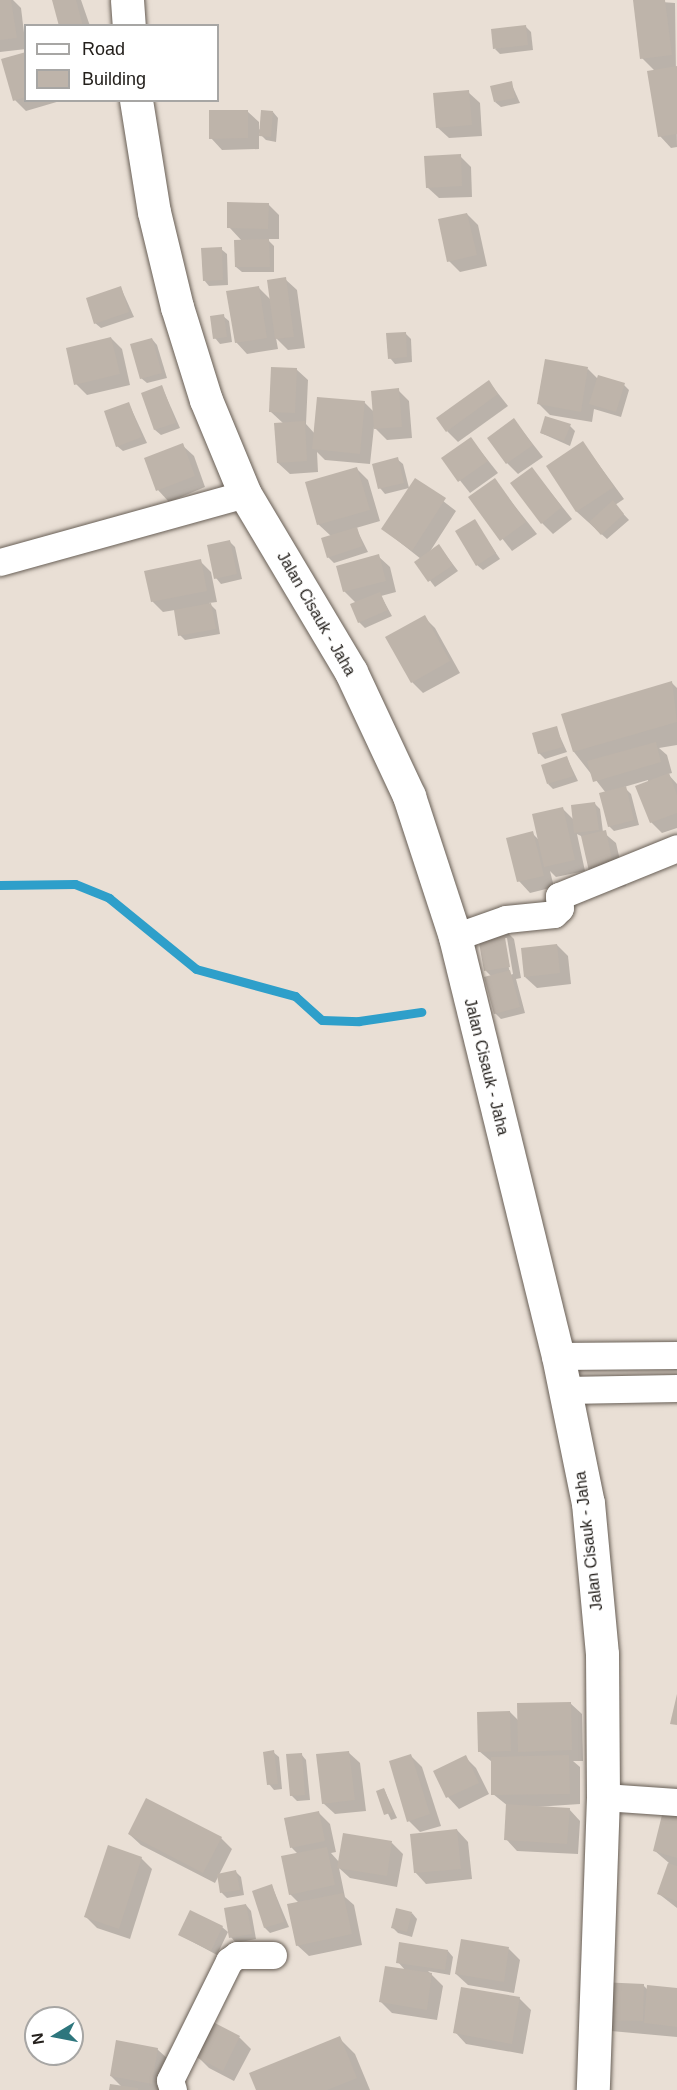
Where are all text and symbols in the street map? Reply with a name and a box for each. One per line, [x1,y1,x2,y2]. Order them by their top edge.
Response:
legend [24,24,219,102]
text: Road [82,39,125,59]
text: Building [82,69,146,89]
street label: Jalan Cisauk - Jaha [273,548,359,680]
street label: Jalan Cisauk - Jaha [460,997,512,1137]
street label: Jalan Cisauk - Jaha [571,1470,607,1612]
north arrow [24,2006,84,2066]
text: N [28,2032,47,2046]

